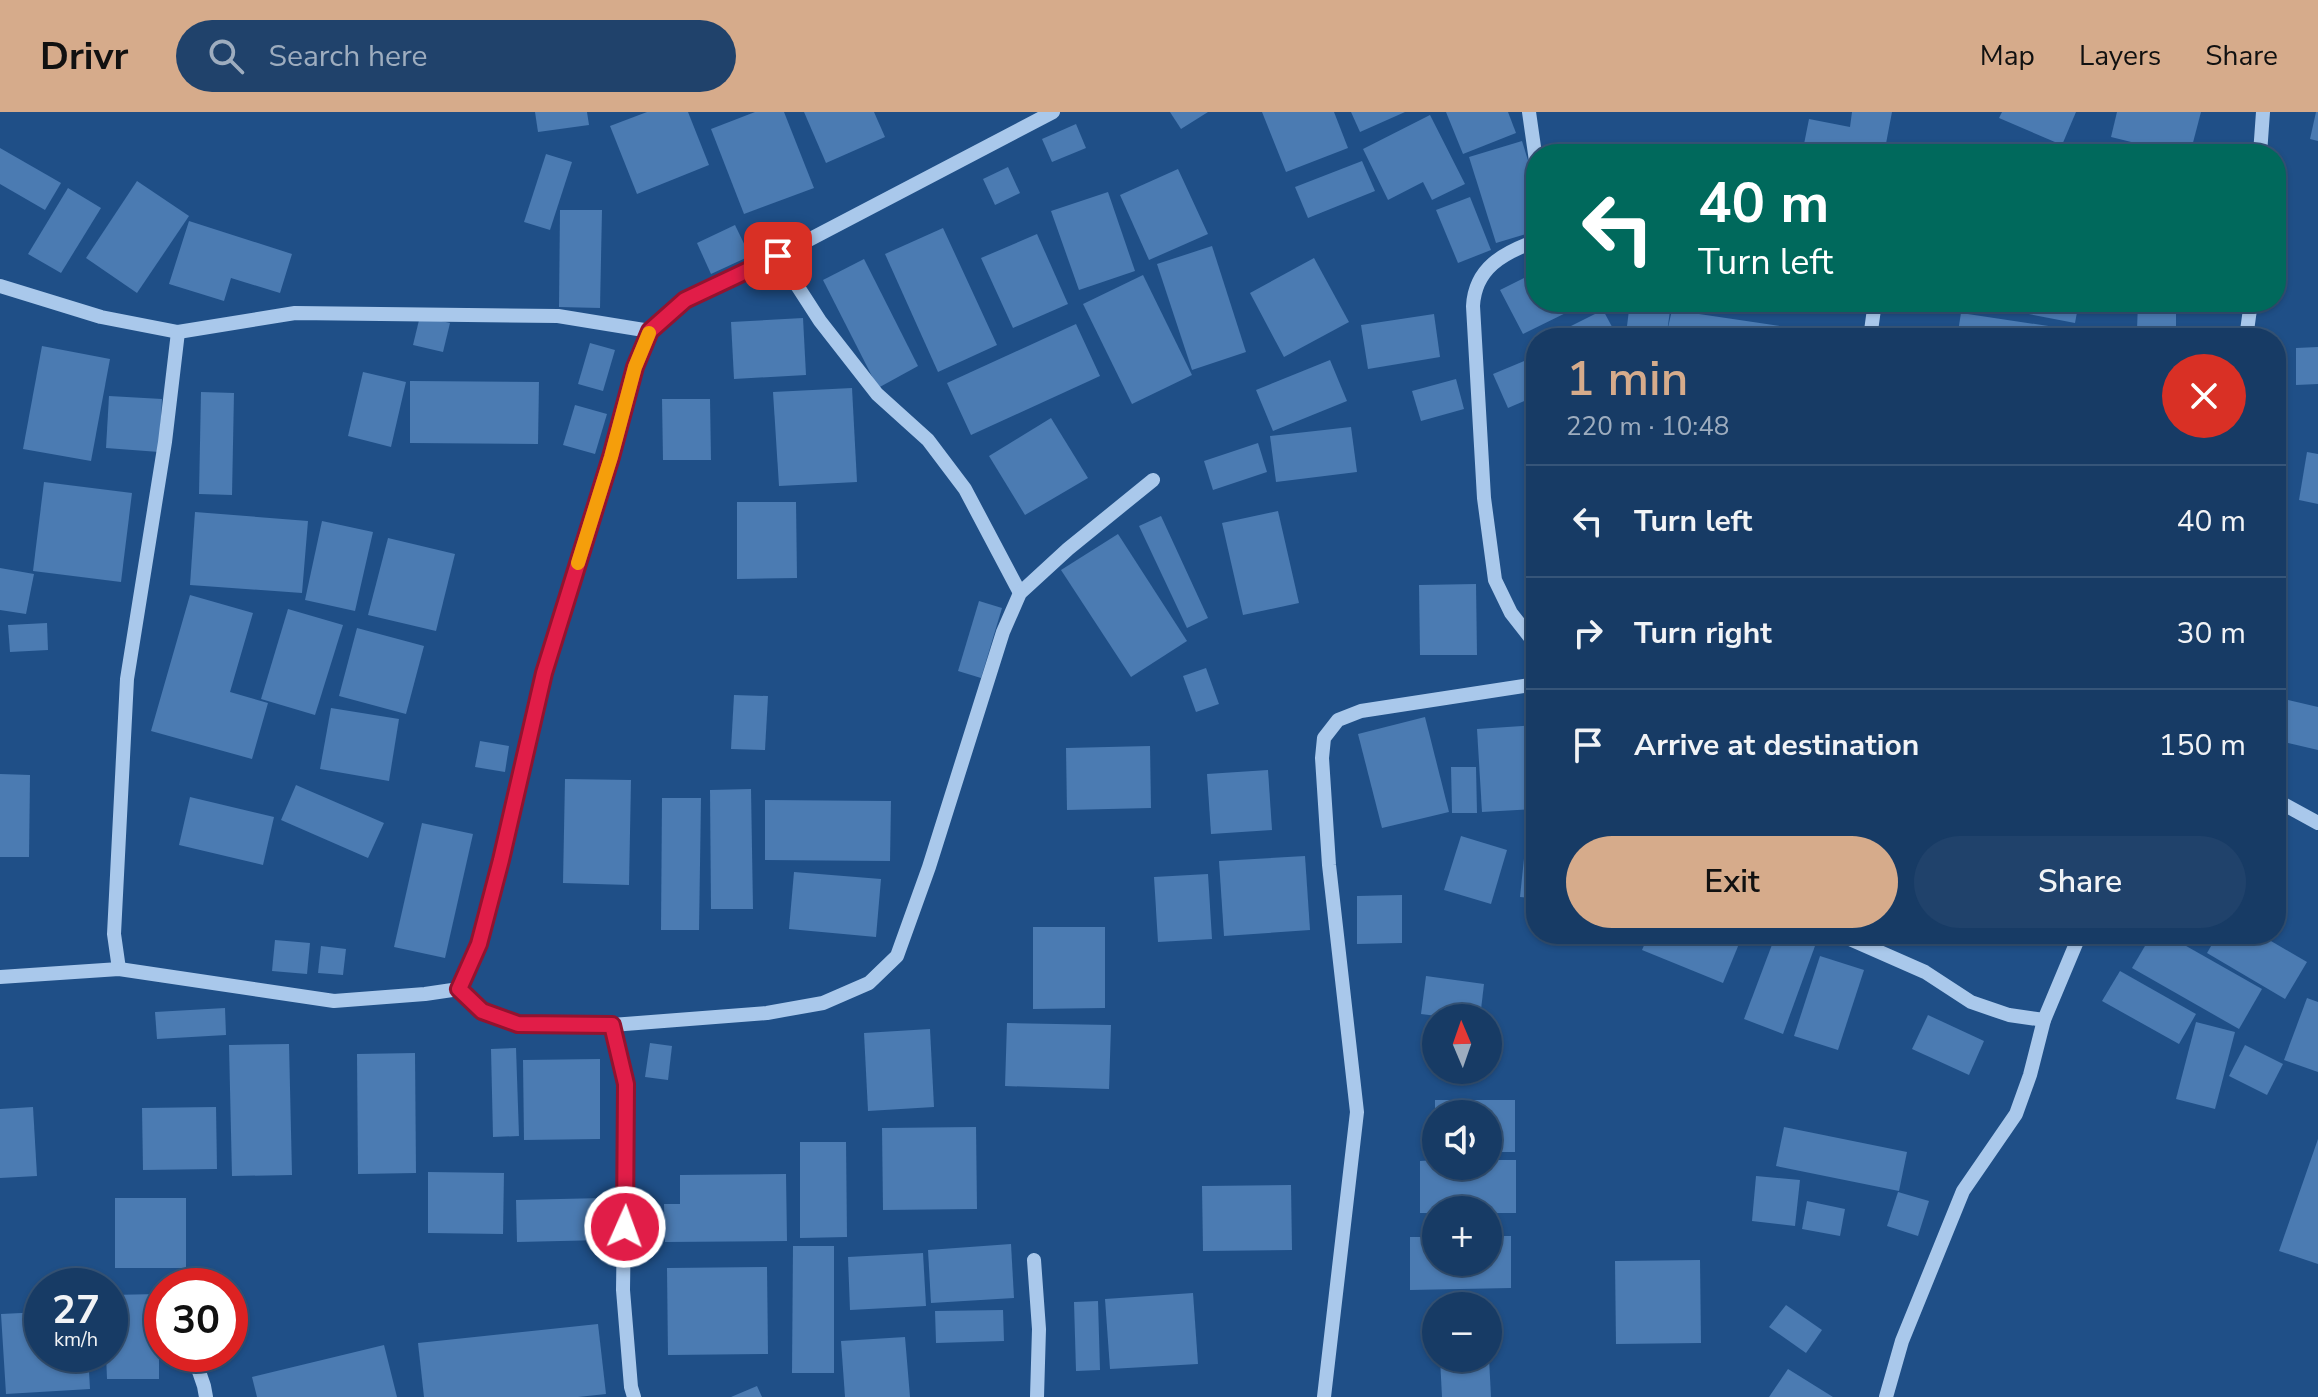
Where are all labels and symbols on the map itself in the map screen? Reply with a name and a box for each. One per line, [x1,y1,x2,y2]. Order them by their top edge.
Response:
pin [744,222,812,290]
north arrow [1422,1004,1502,1084]
position arrow [583,1185,667,1269]
speed limit sign: 30 [144,1268,248,1372]

